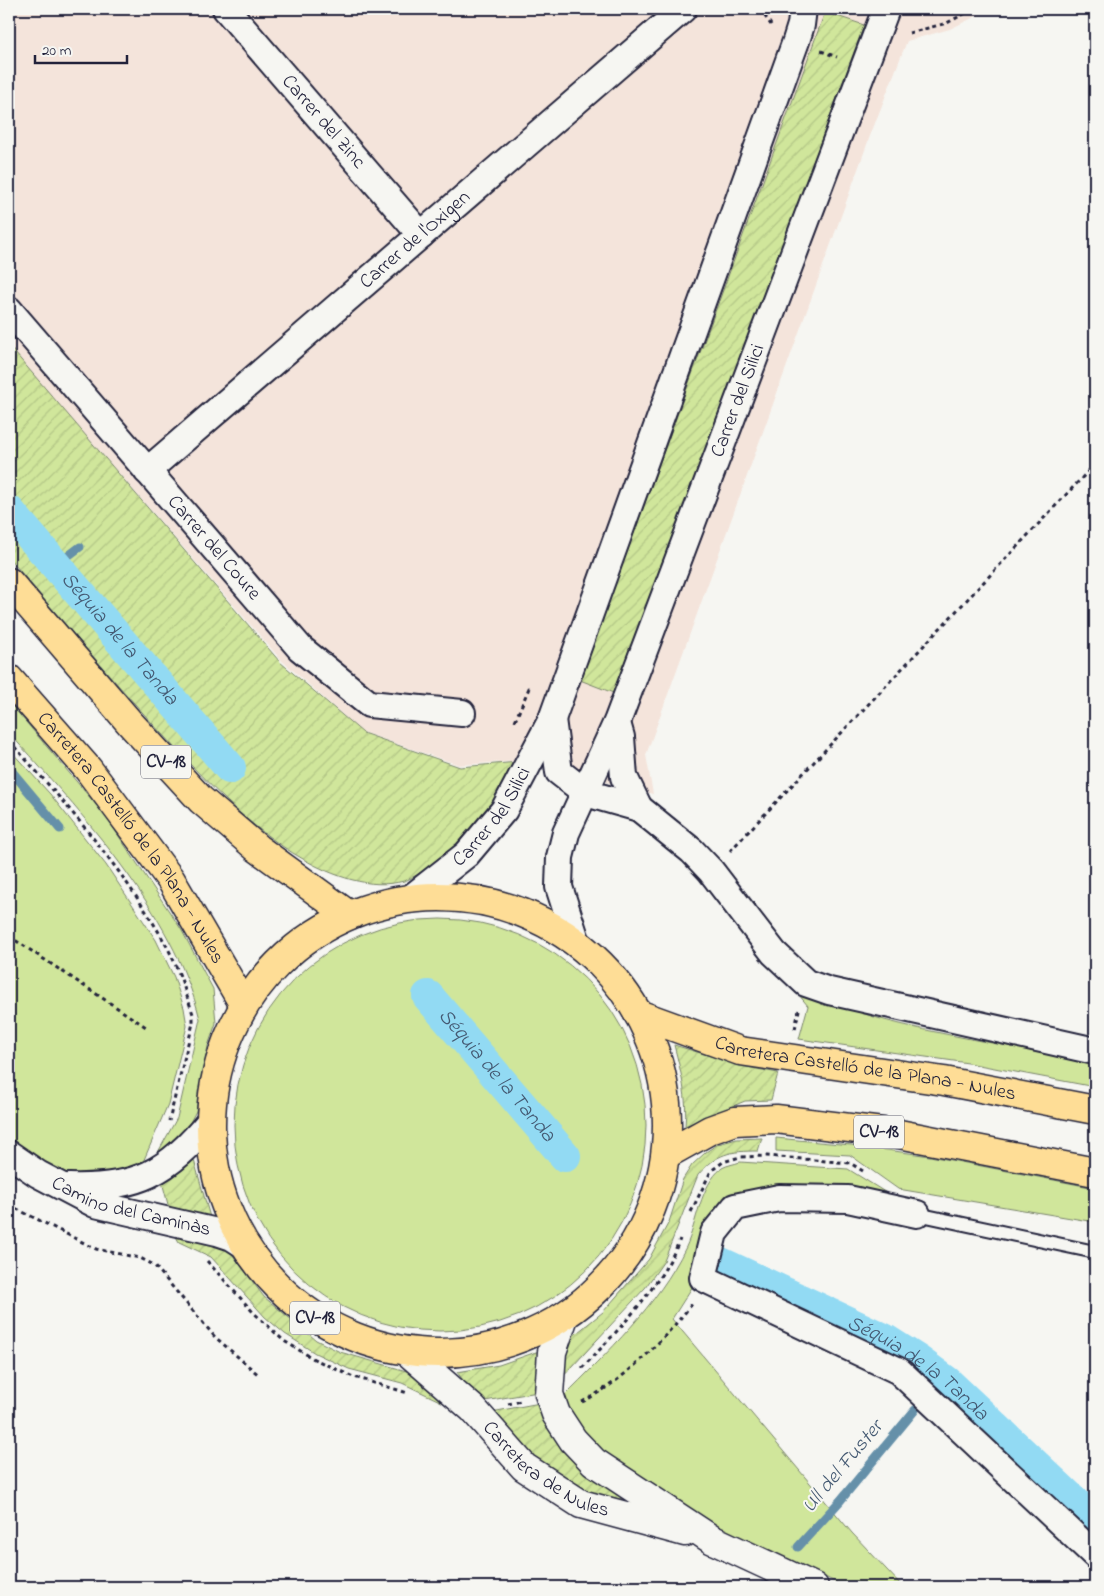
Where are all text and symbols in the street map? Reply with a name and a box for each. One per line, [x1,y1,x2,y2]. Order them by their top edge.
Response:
scale bar [35,32,128,64]
text: 20 m [42,40,72,62]
street label: Carrer del Zinc [274,68,373,176]
street label: Carrer de l'Oxigen [353,184,477,296]
street label: Carrer del Silici [704,340,773,462]
street label: Carrer del Coure [160,489,268,607]
water label: Séquia de la Tanda [53,566,186,713]
street label: Carretera Castelló de la Plana - Nules [30,706,232,970]
road number: CV-18 [141,746,191,779]
street label: Carrer del Silici [447,762,539,874]
water label: Séquia de la Tanda [430,1002,563,1150]
street label: Carretera Castelló de la Plana - Nules [710,1028,1018,1109]
road number: CV-18 [854,1116,904,1148]
street label: Camino del Caminàs [46,1169,214,1245]
road number: CV-18 [290,1302,340,1335]
water label: Séquia de la Tanda [842,1309,995,1429]
water label: Ull del Fuster [795,1412,893,1520]
street label: Carretera de Nules [475,1415,612,1525]

